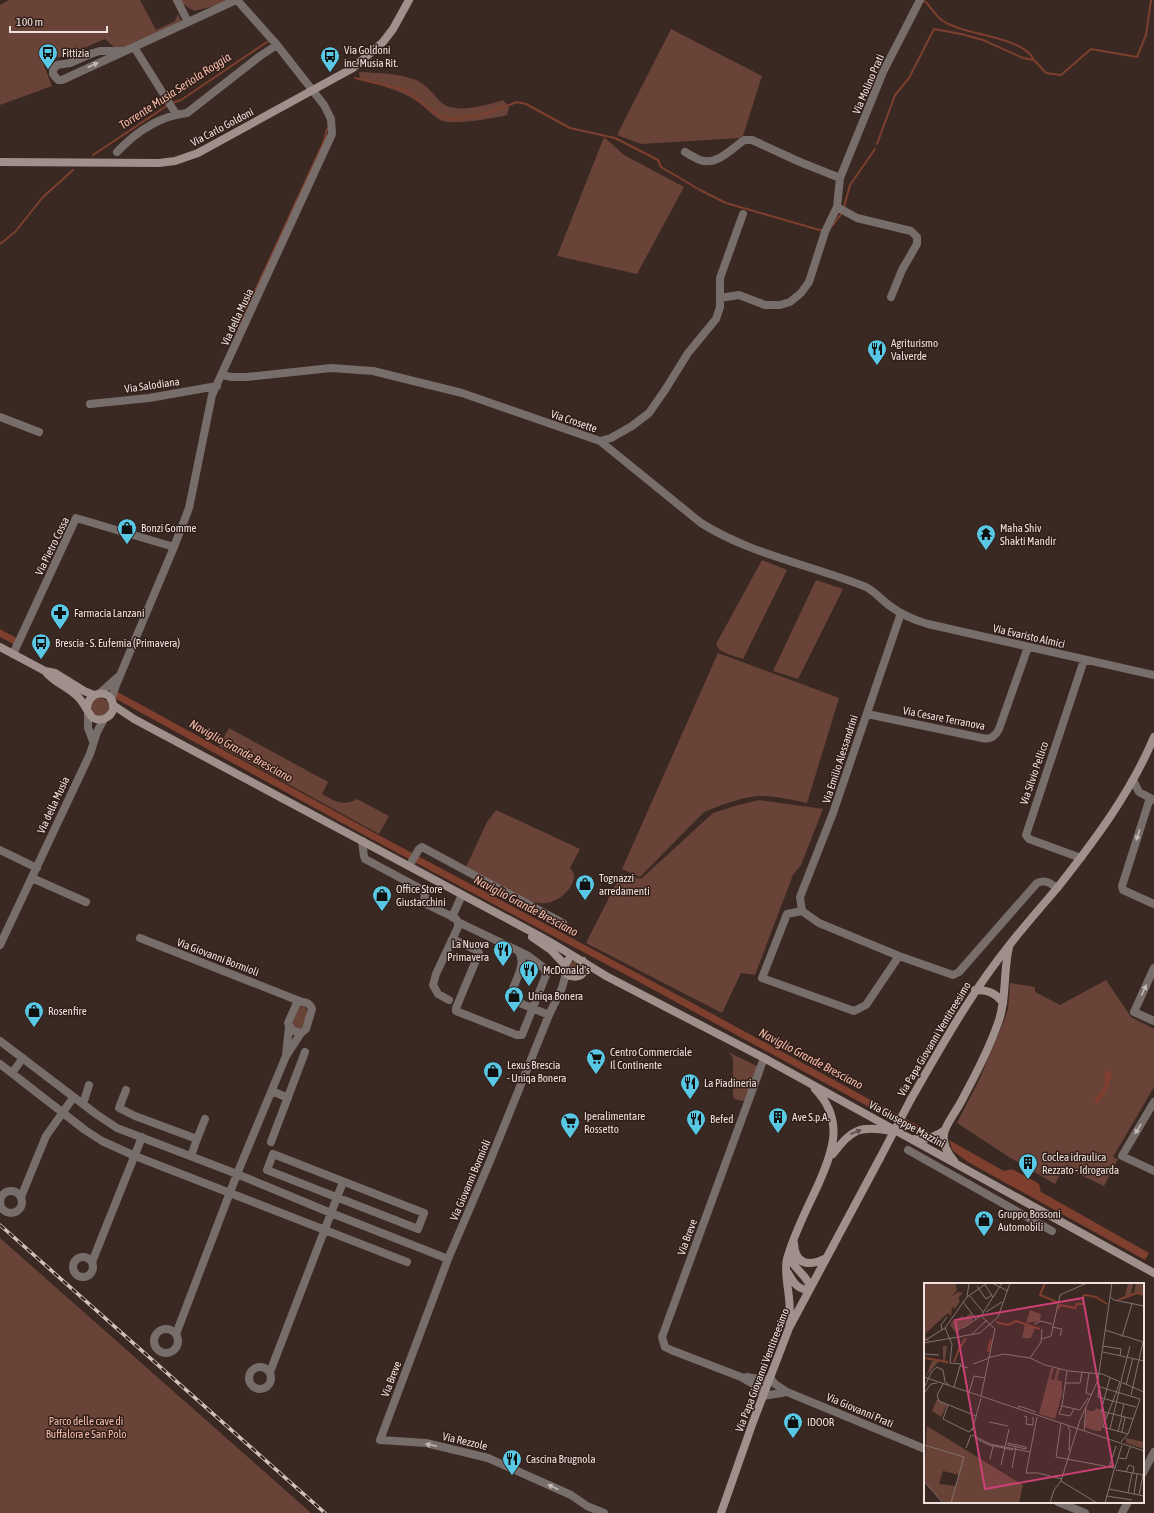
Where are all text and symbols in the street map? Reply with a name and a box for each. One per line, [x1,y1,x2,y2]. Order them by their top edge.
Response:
scale bar [10,8,107,34]
text: 100 m [16,15,43,29]
bus stop icon: Fittizia [37,42,59,70]
place label: Via Goldoni inc. Musia Rit. [344,44,398,69]
bus stop icon: Via Goldoni inc. Musia Rit. [319,45,341,73]
place label: Fittizia [62,47,89,59]
water label: Torrente Musia Seriola Roggia [117,49,234,132]
street label: Via Molino Prati [850,52,886,116]
one-way arrow [88,62,99,68]
street label: Via Carlo Goldoni [189,105,255,149]
street label: Via della Musia [219,287,255,347]
place label: Agriturismo Valverde [891,337,938,362]
restaurant icon: Agriturismo Valverde [866,338,888,366]
street label: Via Salodiana [124,375,180,395]
street label: Via Crosette [549,408,599,434]
street label: Via Pietro Cossa [33,515,71,577]
shop icon: Bonzi Gomme [116,517,138,545]
place label: Bonzi Gomme [141,522,197,534]
place label: Maha Shiv Shakti Mandir [1000,522,1057,547]
temple icon: Maha Shiv Shakti Mandir [975,523,997,551]
pharmacy icon: Farmacia Lanzani [49,602,71,630]
place label: Farmacia Lanzani [74,607,144,619]
street label: Via Evaristo Almici [992,622,1066,650]
bus stop icon: Brescia - S. Eufemia (Primavera) [30,632,52,660]
place label: Brescia - S. Eufemia (Primavera) [55,637,180,649]
street label: Via Cesare Terranova [902,704,986,732]
street label: Via Emilio Alessandrini [820,713,860,805]
water label: Naviglio Grande Bresciano [187,717,295,785]
street label: Via Silvio Pellico [1018,740,1050,806]
street label: Via della Musia [35,775,71,835]
one-way arrow [1135,829,1141,841]
place label: Tognazzi arredamenti [599,872,650,897]
water label: Naviglio Grande Bresciano [472,873,581,940]
shop icon: Tognazzi arredamenti [574,873,596,901]
place label: Office Store Giustacchini [396,883,446,908]
shop icon: Office Store Giustacchini [371,884,393,912]
street label: Via Giovanni Bormioli [175,936,261,978]
place label: La Nuova Primavera [447,938,489,963]
restaurant icon: La Nuova Primavera [492,939,514,967]
restaurant icon: McDonald's [518,959,540,987]
place label: McDonald's [543,964,590,976]
street label: Via Papa Giovanni Ventitreesimo [895,980,973,1098]
one-way arrow [1141,984,1147,996]
shop icon: Uniqa Bonera [503,985,525,1013]
place label: Uniqa Bonera [528,990,583,1002]
shop icon: Rosenfire [23,1000,45,1028]
place label: Rosenfire [48,1005,87,1017]
water label: Naviglio Grande Bresciano [757,1026,866,1093]
place label: Centro Commerciale Il Continente [610,1046,692,1071]
supermarket icon: Centro Commerciale Il Continente [585,1047,607,1075]
place label: Lexus Brescia - Uniqa Bonera [507,1059,566,1084]
shop icon: Lexus Brescia - Uniqa Bonera [482,1060,504,1088]
restaurant icon: La Piadineria [679,1072,701,1100]
place label: La Piadineria [704,1077,757,1089]
street label: Via Giuseppe Mazzini [867,1098,947,1150]
building icon: Ave S.p.A. [767,1106,789,1134]
restaurant icon: Befed [685,1108,707,1136]
place label: Iperalimentare Rossetto [584,1110,645,1135]
supermarket icon: Iperalimentare Rossetto [559,1111,581,1139]
place label: Ave S.p.A. [792,1111,829,1123]
place label: Befed [710,1113,733,1125]
one-way arrow [1134,1123,1141,1135]
one-way arrow [850,1129,861,1135]
street label: Via Giovanni Bormioli [447,1138,493,1222]
place label: Coclea idraulica Rezzato - Idrogarda [1042,1151,1119,1176]
building icon: Coclea idraulica Rezzato - Idrogarda [1017,1152,1039,1180]
place label: Gruppo Bossoni Automobili [998,1208,1061,1233]
shop icon: Gruppo Bossoni Automobili [973,1209,995,1237]
street label: Via Breve [675,1217,699,1257]
inset map [924,1283,1144,1503]
street label: Via Papa Giovanni Ventitreesimo [733,1307,791,1433]
street label: Via Breve [379,1359,403,1399]
street label: Via Giovanni Prati [825,1391,895,1429]
shop icon: IDOOR [782,1411,804,1439]
park label: Parco delle cave di Buffalora e San Polo [46,1415,126,1440]
place label: IDOOR [807,1416,835,1428]
street label: Via Rezzole [441,1430,489,1452]
one-way arrow [425,1441,437,1447]
restaurant icon: Cascina Brugnola [501,1448,523,1476]
place label: Cascina Brugnola [526,1453,596,1465]
one-way arrow [548,1484,559,1490]

